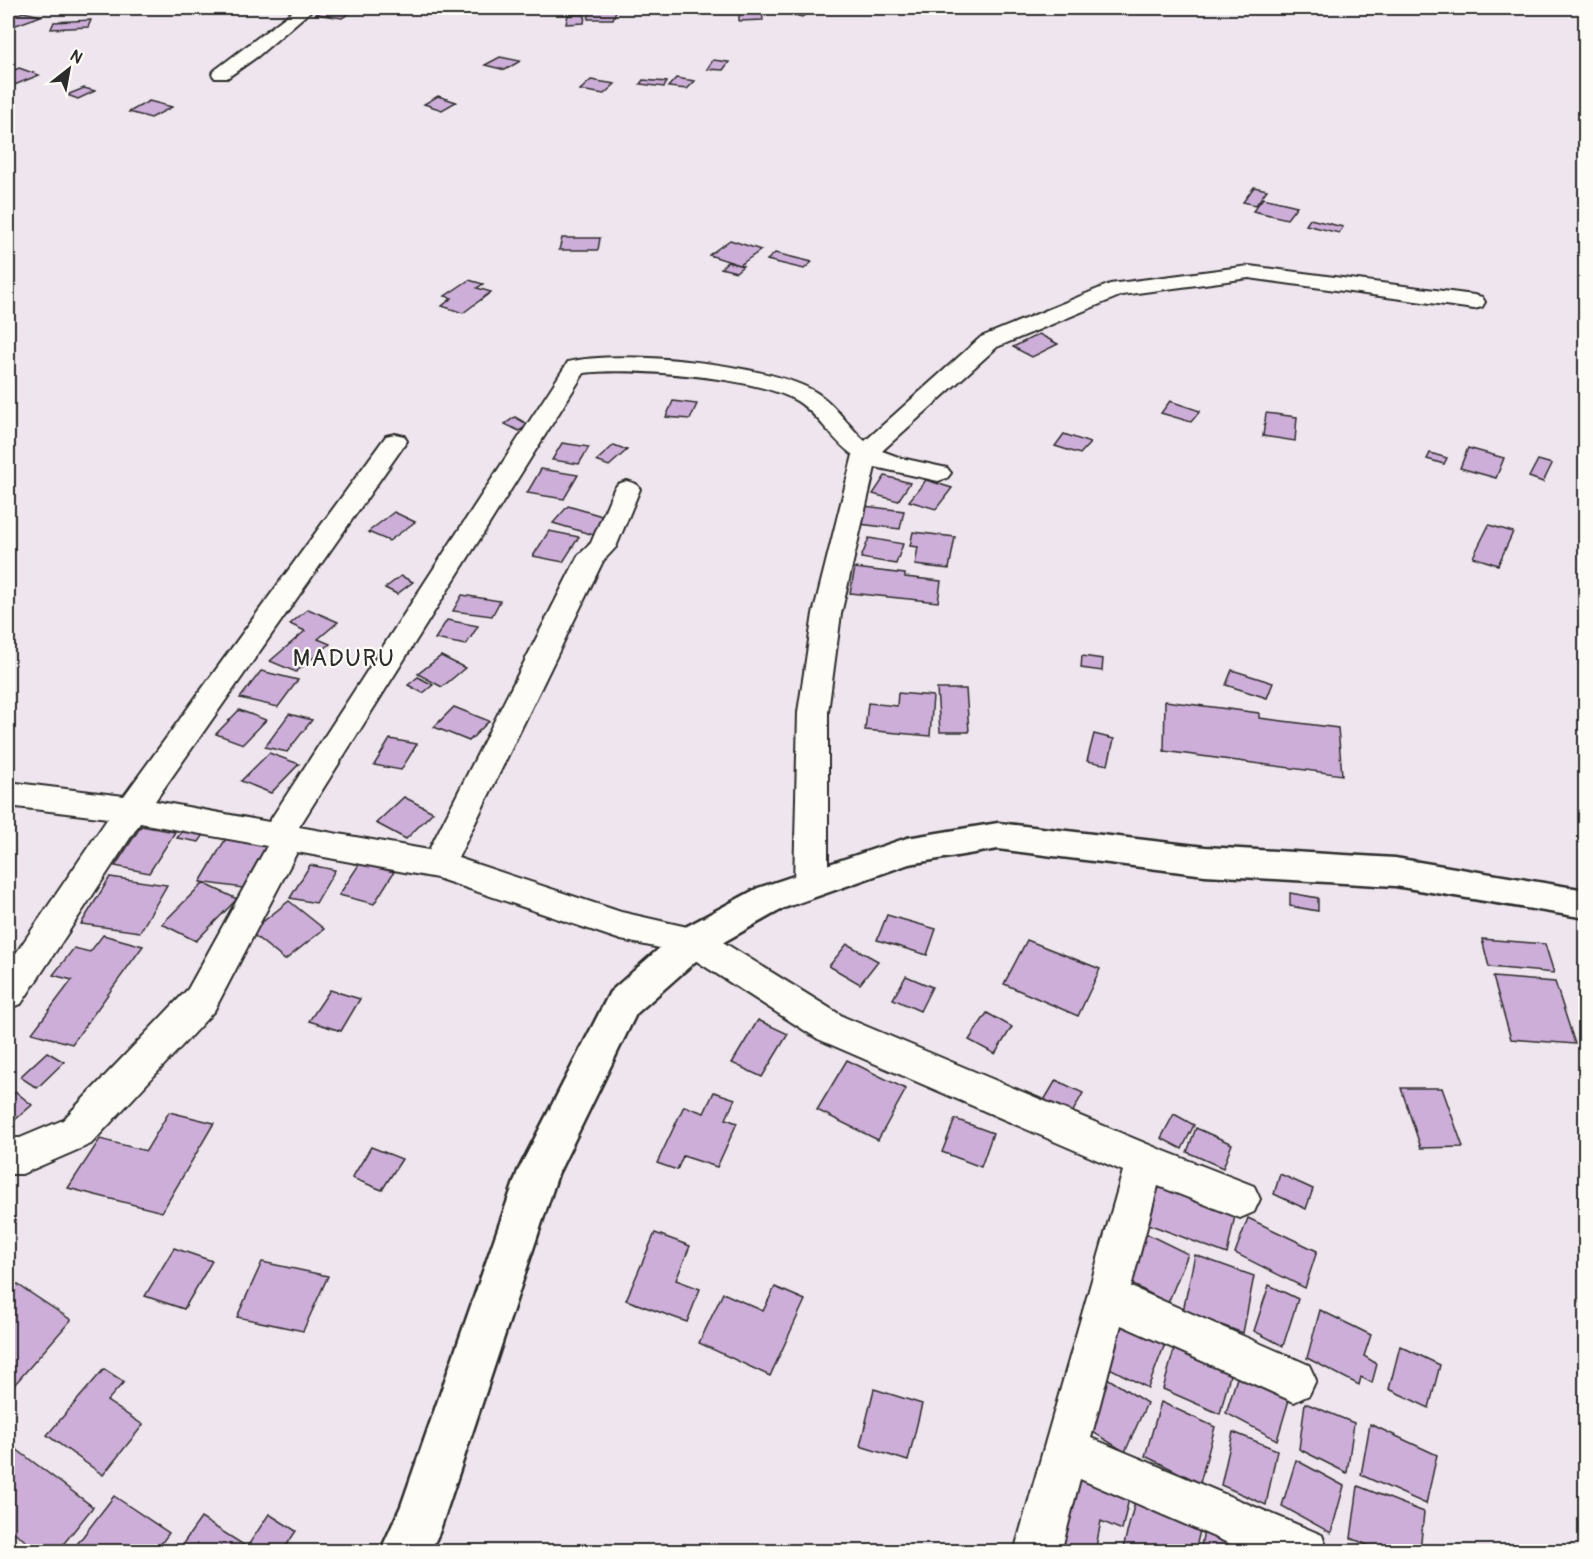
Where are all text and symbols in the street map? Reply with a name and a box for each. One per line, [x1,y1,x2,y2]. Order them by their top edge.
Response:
north arrow [39,39,99,99]
text: N [66,46,86,68]
district label: MADURU [293,644,395,673]

